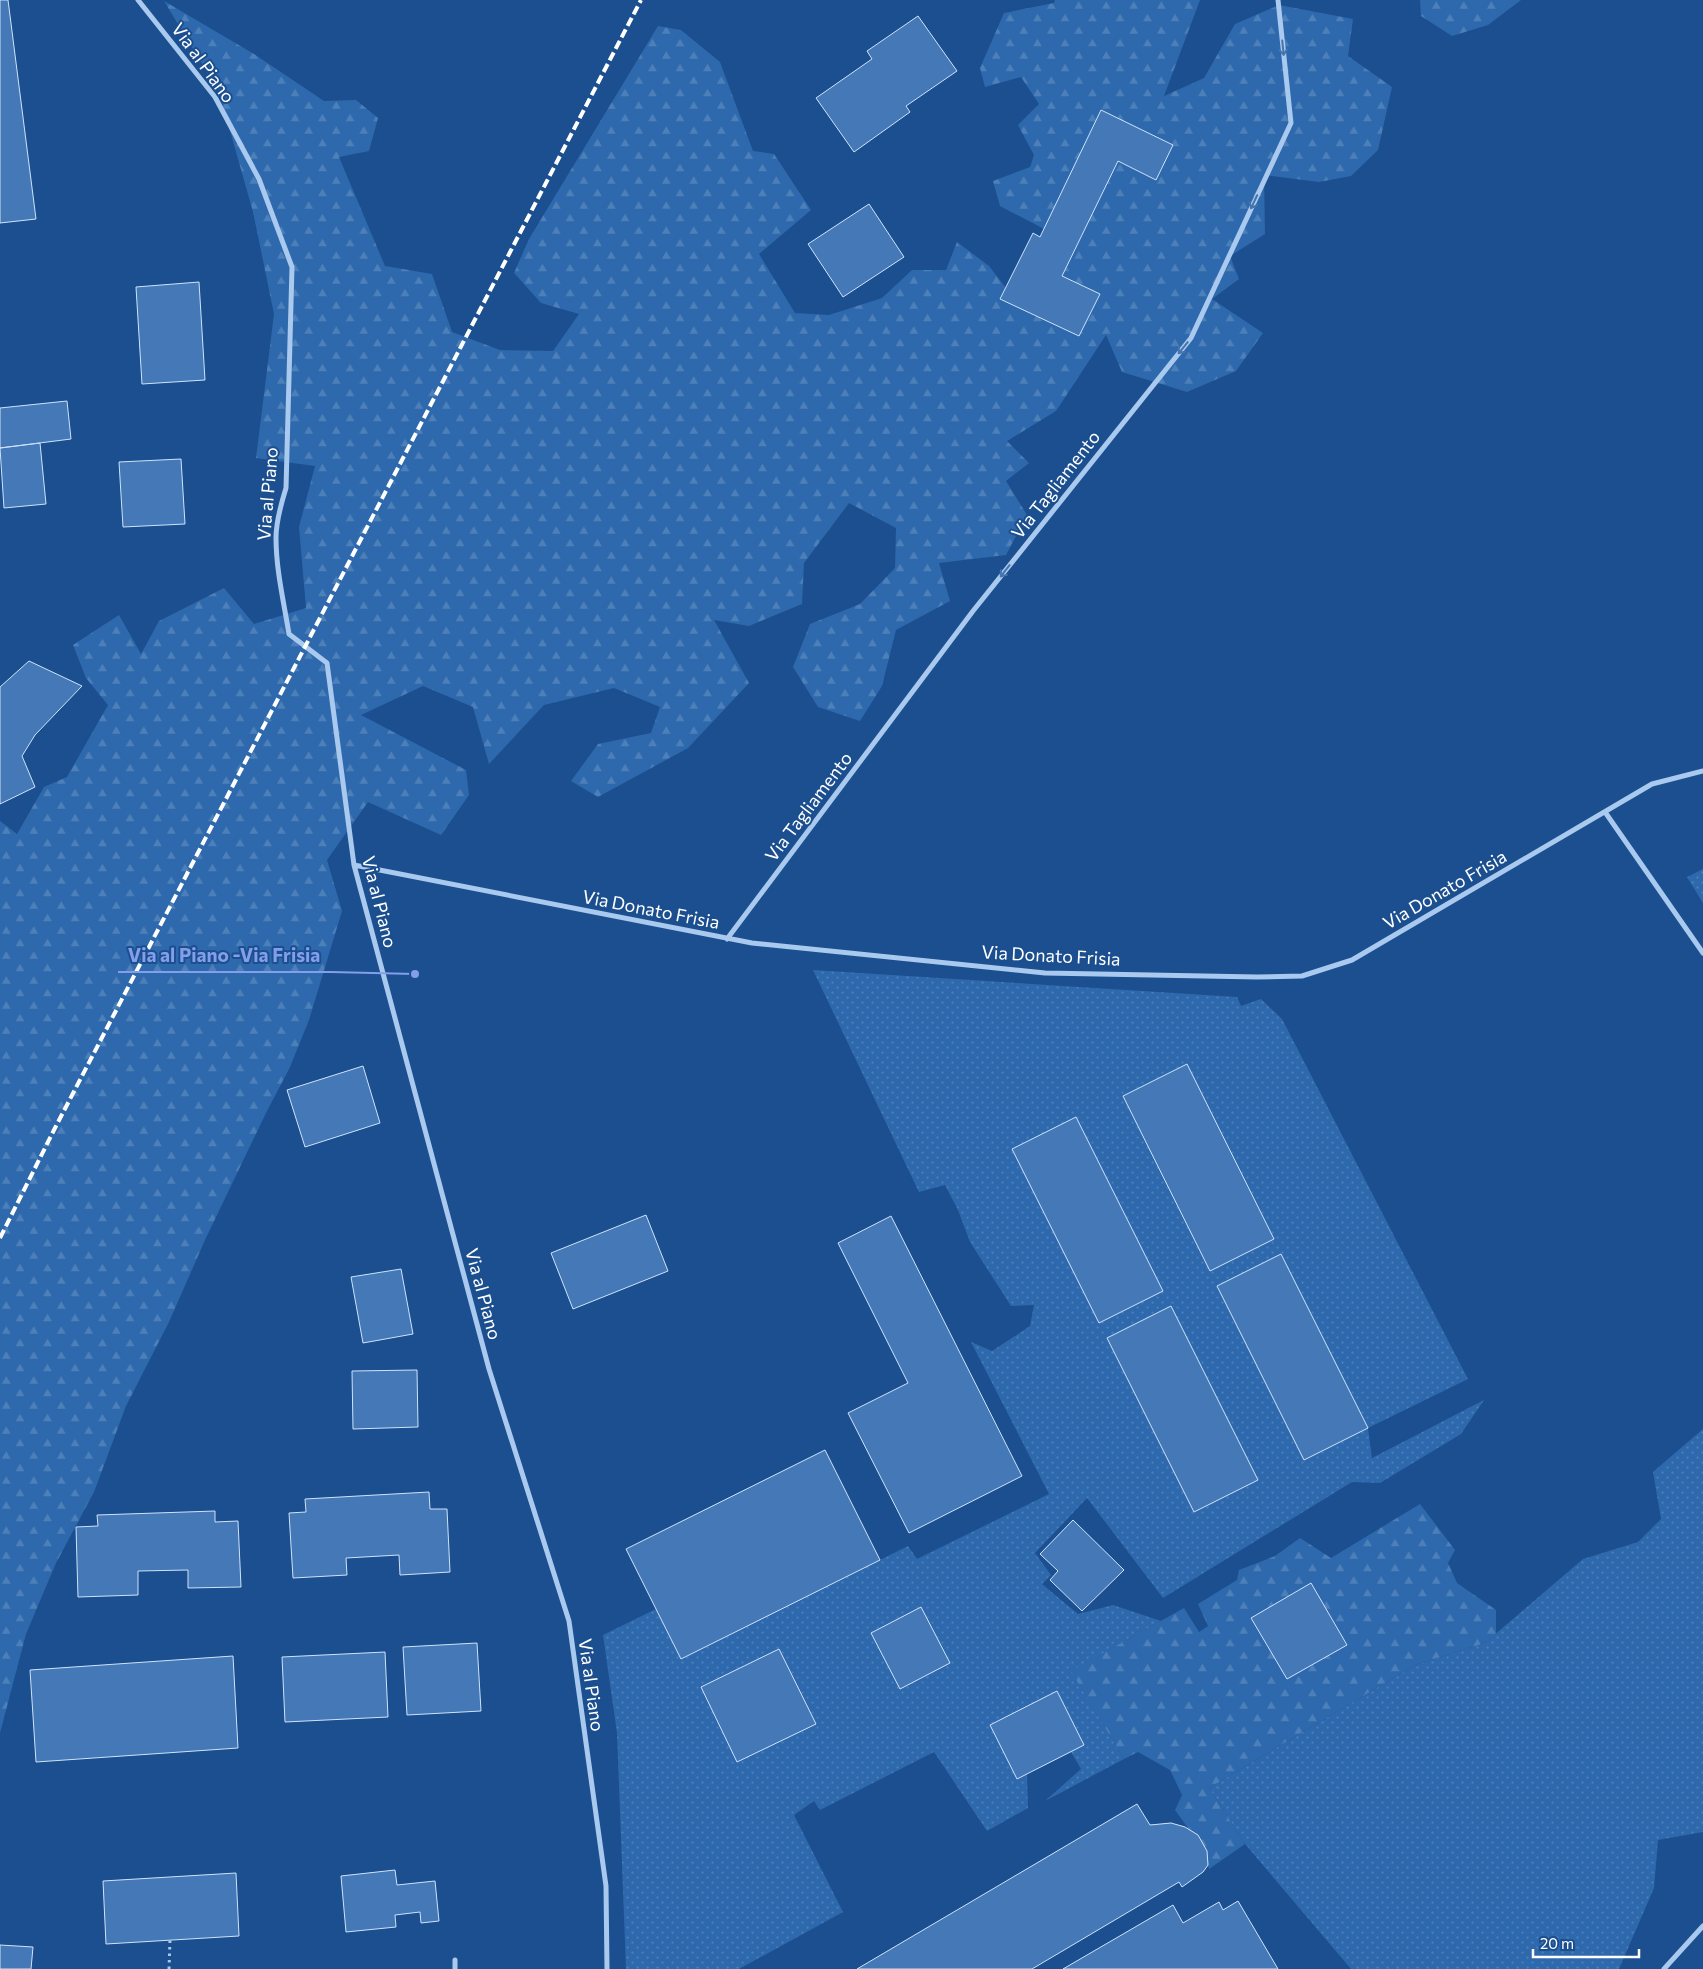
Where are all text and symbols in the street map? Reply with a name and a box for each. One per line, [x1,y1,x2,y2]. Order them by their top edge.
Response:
street label: Via al Piano [167,18,240,107]
one-way arrow [1278,40,1288,56]
one-way arrow [1249,194,1258,209]
one-way arrow [1177,341,1188,354]
street label: Via Tagliamento [1006,426,1104,543]
street label: Via al Piano [252,446,282,542]
one-way arrow [1000,564,1010,578]
street label: Via Tagliamento [760,747,856,865]
street label: Via Donato Frisia [1379,845,1510,933]
street label: Via al Piano [358,854,402,950]
street label: Via Donato Frisia [581,885,722,933]
callout: Via al Piano -Via Frisia [118,938,331,972]
street label: Via Donato Frisia [981,940,1121,970]
text: Via al Piano -Via Frisia [128,943,320,966]
street label: Via al Piano [461,1246,507,1342]
street label: Via al Piano [575,1637,609,1733]
scale bar [1533,1926,1639,1958]
text: 20 m [1540,1934,1574,1952]

